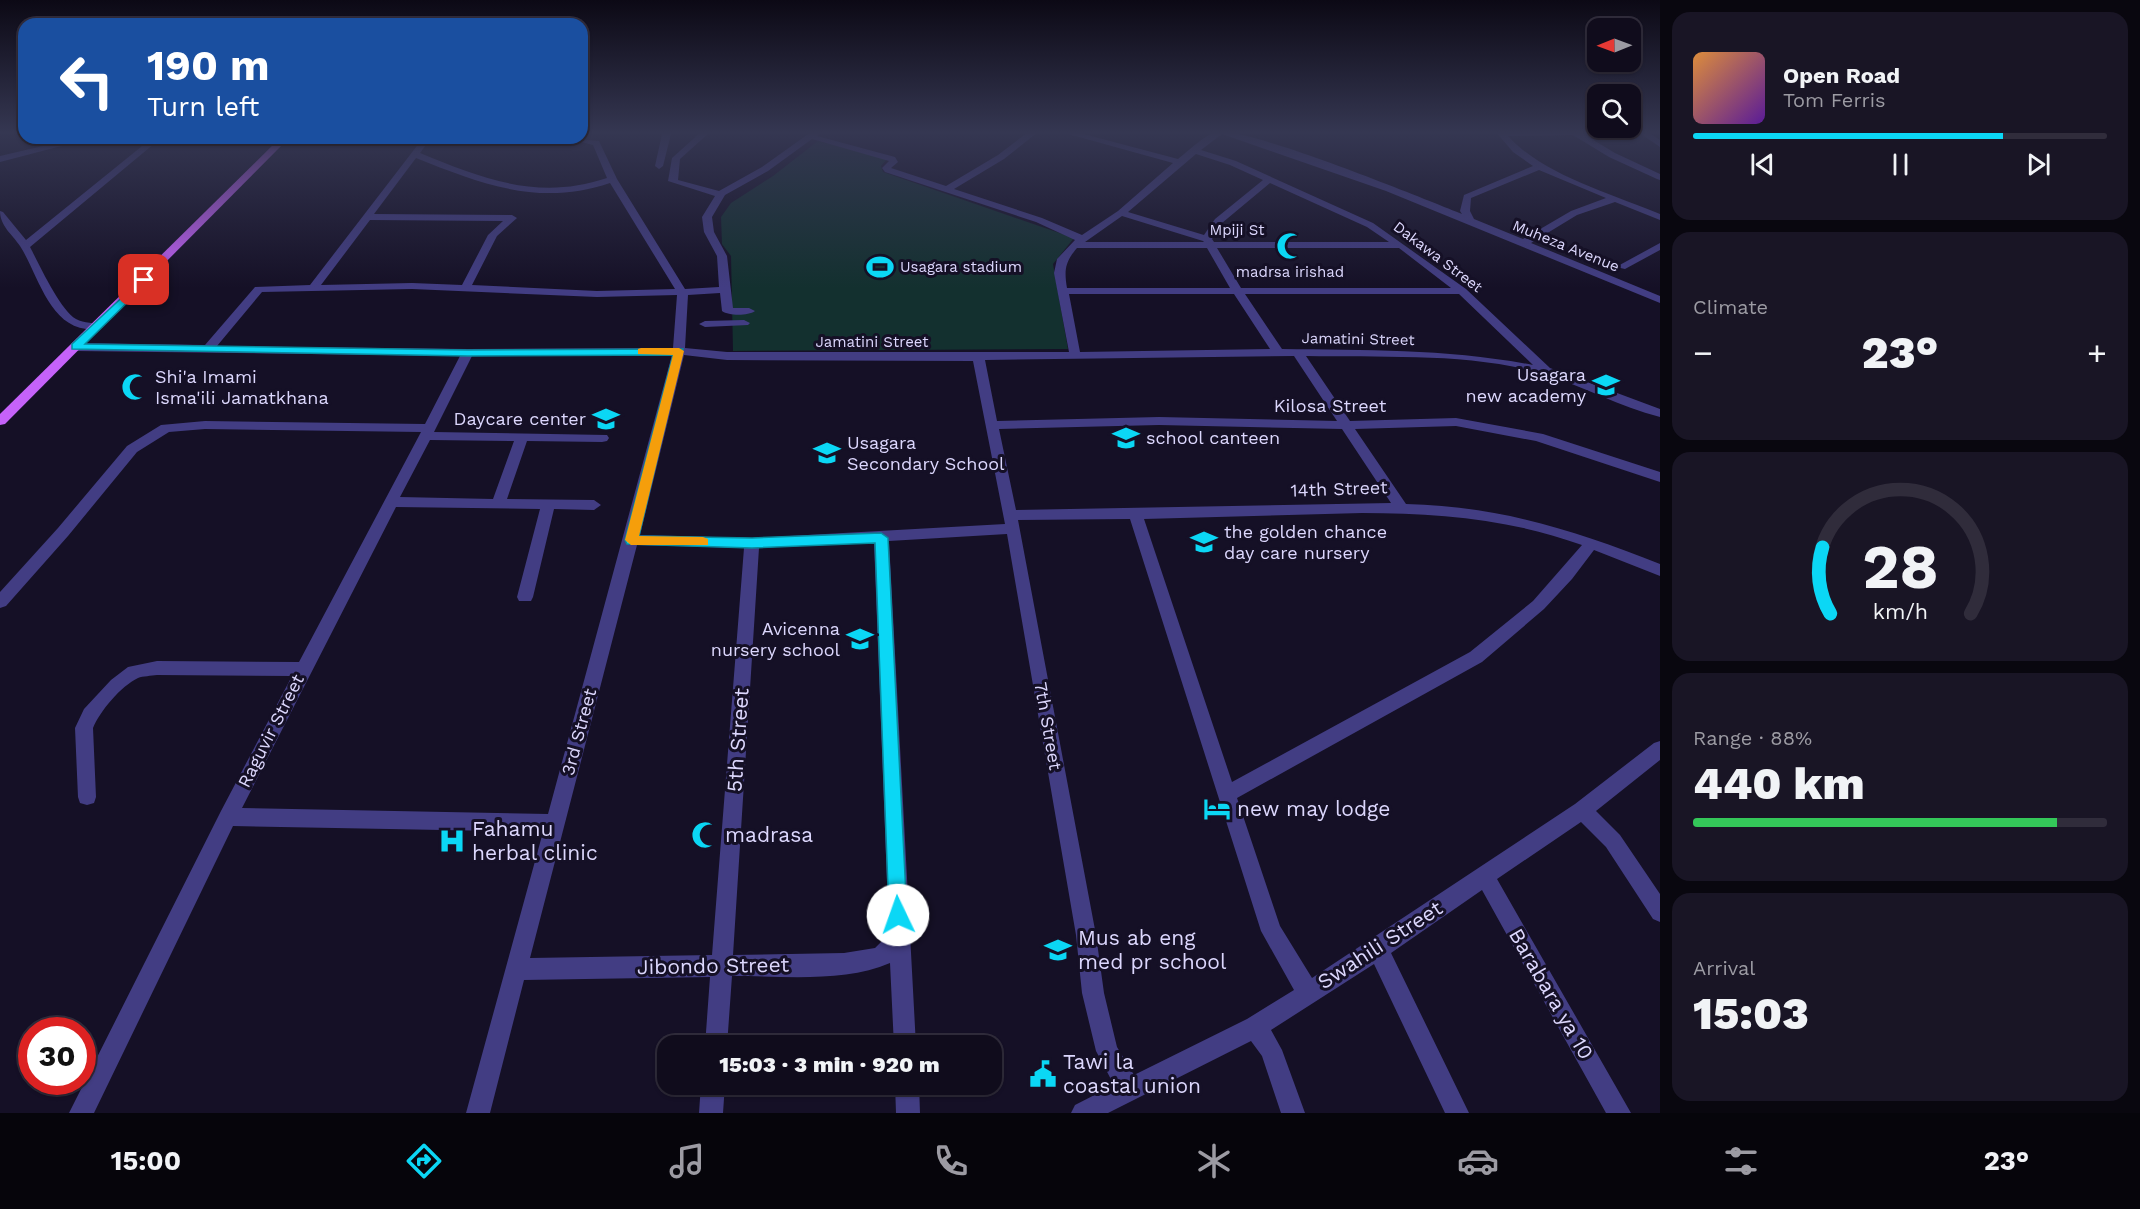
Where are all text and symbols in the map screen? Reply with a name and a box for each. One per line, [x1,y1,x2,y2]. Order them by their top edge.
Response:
north arrow [1587,18,1641,72]
map controls [1587,18,1641,138]
text: 190 m [147,41,270,90]
icon: left [48,42,126,120]
text: Open Road [1783,63,1900,88]
button: search [1587,84,1641,138]
text: Tom Ferris [1783,88,1886,112]
text: Turn left [147,91,259,123]
icon: previous [1746,148,1779,181]
icon: pause [1884,148,1917,181]
icon: next [2022,148,2055,181]
street label: Muheza Avenue [1510,216,1622,276]
street label: Dakawa Street [1390,218,1487,297]
street label: Mpiji St [1209,221,1265,239]
mosque icon: madrsa irishad [1275,231,1305,261]
sports icon: Usagara stadium [865,252,895,282]
pin [118,254,169,305]
place label: Usagara stadium [900,258,1022,276]
icon: arrive [127,263,160,296]
place label: madrsa irishad [1236,263,1344,281]
text: Climate [1693,295,1768,319]
text: 23° [1862,326,1938,379]
street label: Jamatini Street [1301,329,1415,349]
street label: Jamatini Street [815,333,929,351]
text: − [1693,333,1713,372]
text: + [2087,333,2107,372]
place label: Usagara new academy [1466,364,1587,406]
place label: Shi'a Imami Isma'ili Jamatkhana [155,366,329,408]
school or university icon: Usagara new academy [1591,370,1621,400]
mosque icon: Shi'a Imami Isma'ili Jamatkhana [120,372,150,402]
street label: Kilosa Street [1274,395,1387,416]
school or university icon: Daycare center [591,404,621,434]
place label: Daycare center [453,408,586,429]
school or university icon: school canteen [1111,423,1141,453]
place label: school canteen [1146,427,1280,448]
place label: Usagara Secondary School [847,432,1005,474]
school or university icon: Usagara Secondary School [812,438,842,468]
street label: 14th Street [1290,476,1388,501]
place label: the golden chance day care nursery [1224,521,1387,563]
school or university icon: the golden chance day care nursery [1189,527,1219,557]
text: 28 [1862,530,1938,603]
text: km/h [1872,599,1928,624]
place label: Avicenna nursery school [711,618,840,660]
school or university icon: Avicenna nursery school [845,624,875,654]
street label: Raguvir Street [233,670,308,791]
street label: 7th Street [1030,680,1067,772]
street label: 3rd Street [557,686,600,778]
street label: 5th Street [721,687,754,793]
text: Range · 88% [1693,726,1812,750]
text: 440 km [1693,757,1865,810]
hotel icon: new may lodge [1202,794,1232,824]
place label: new may lodge [1237,796,1390,821]
place label: Fahamu herbal clinic [472,816,598,865]
mosque icon: madrasa [690,820,720,850]
place label: madrasa [725,822,813,847]
hospital icon: Fahamu herbal clinic [437,826,467,856]
position arrow [866,883,930,947]
street label: Swahili Street [1313,895,1447,994]
street label: Barabara ya 10 [1504,924,1599,1064]
place label: Mus ab eng med pr school [1078,925,1227,974]
school or university icon: Mus ab eng med pr school [1043,935,1073,965]
street label: Jibondo Street [637,952,790,979]
text: Arrival [1693,956,1755,980]
text: 15:03 [1693,987,1809,1040]
speed limit sign: 30 [18,1017,96,1095]
place label: Tawi la coastal union [1063,1049,1201,1098]
text: 15:03 · 3 min · 920 m [719,1052,940,1077]
public building icon: Tawi la coastal union [1028,1059,1058,1089]
icon: directions [403,1140,445,1182]
icon: music [666,1140,708,1182]
icon: phone [930,1140,972,1182]
icon: climate [1193,1140,1235,1182]
icon: car [1457,1140,1499,1182]
icon: filters [1720,1140,1762,1182]
text: 15:00 [111,1145,181,1177]
text: 23° [1984,1145,2029,1177]

